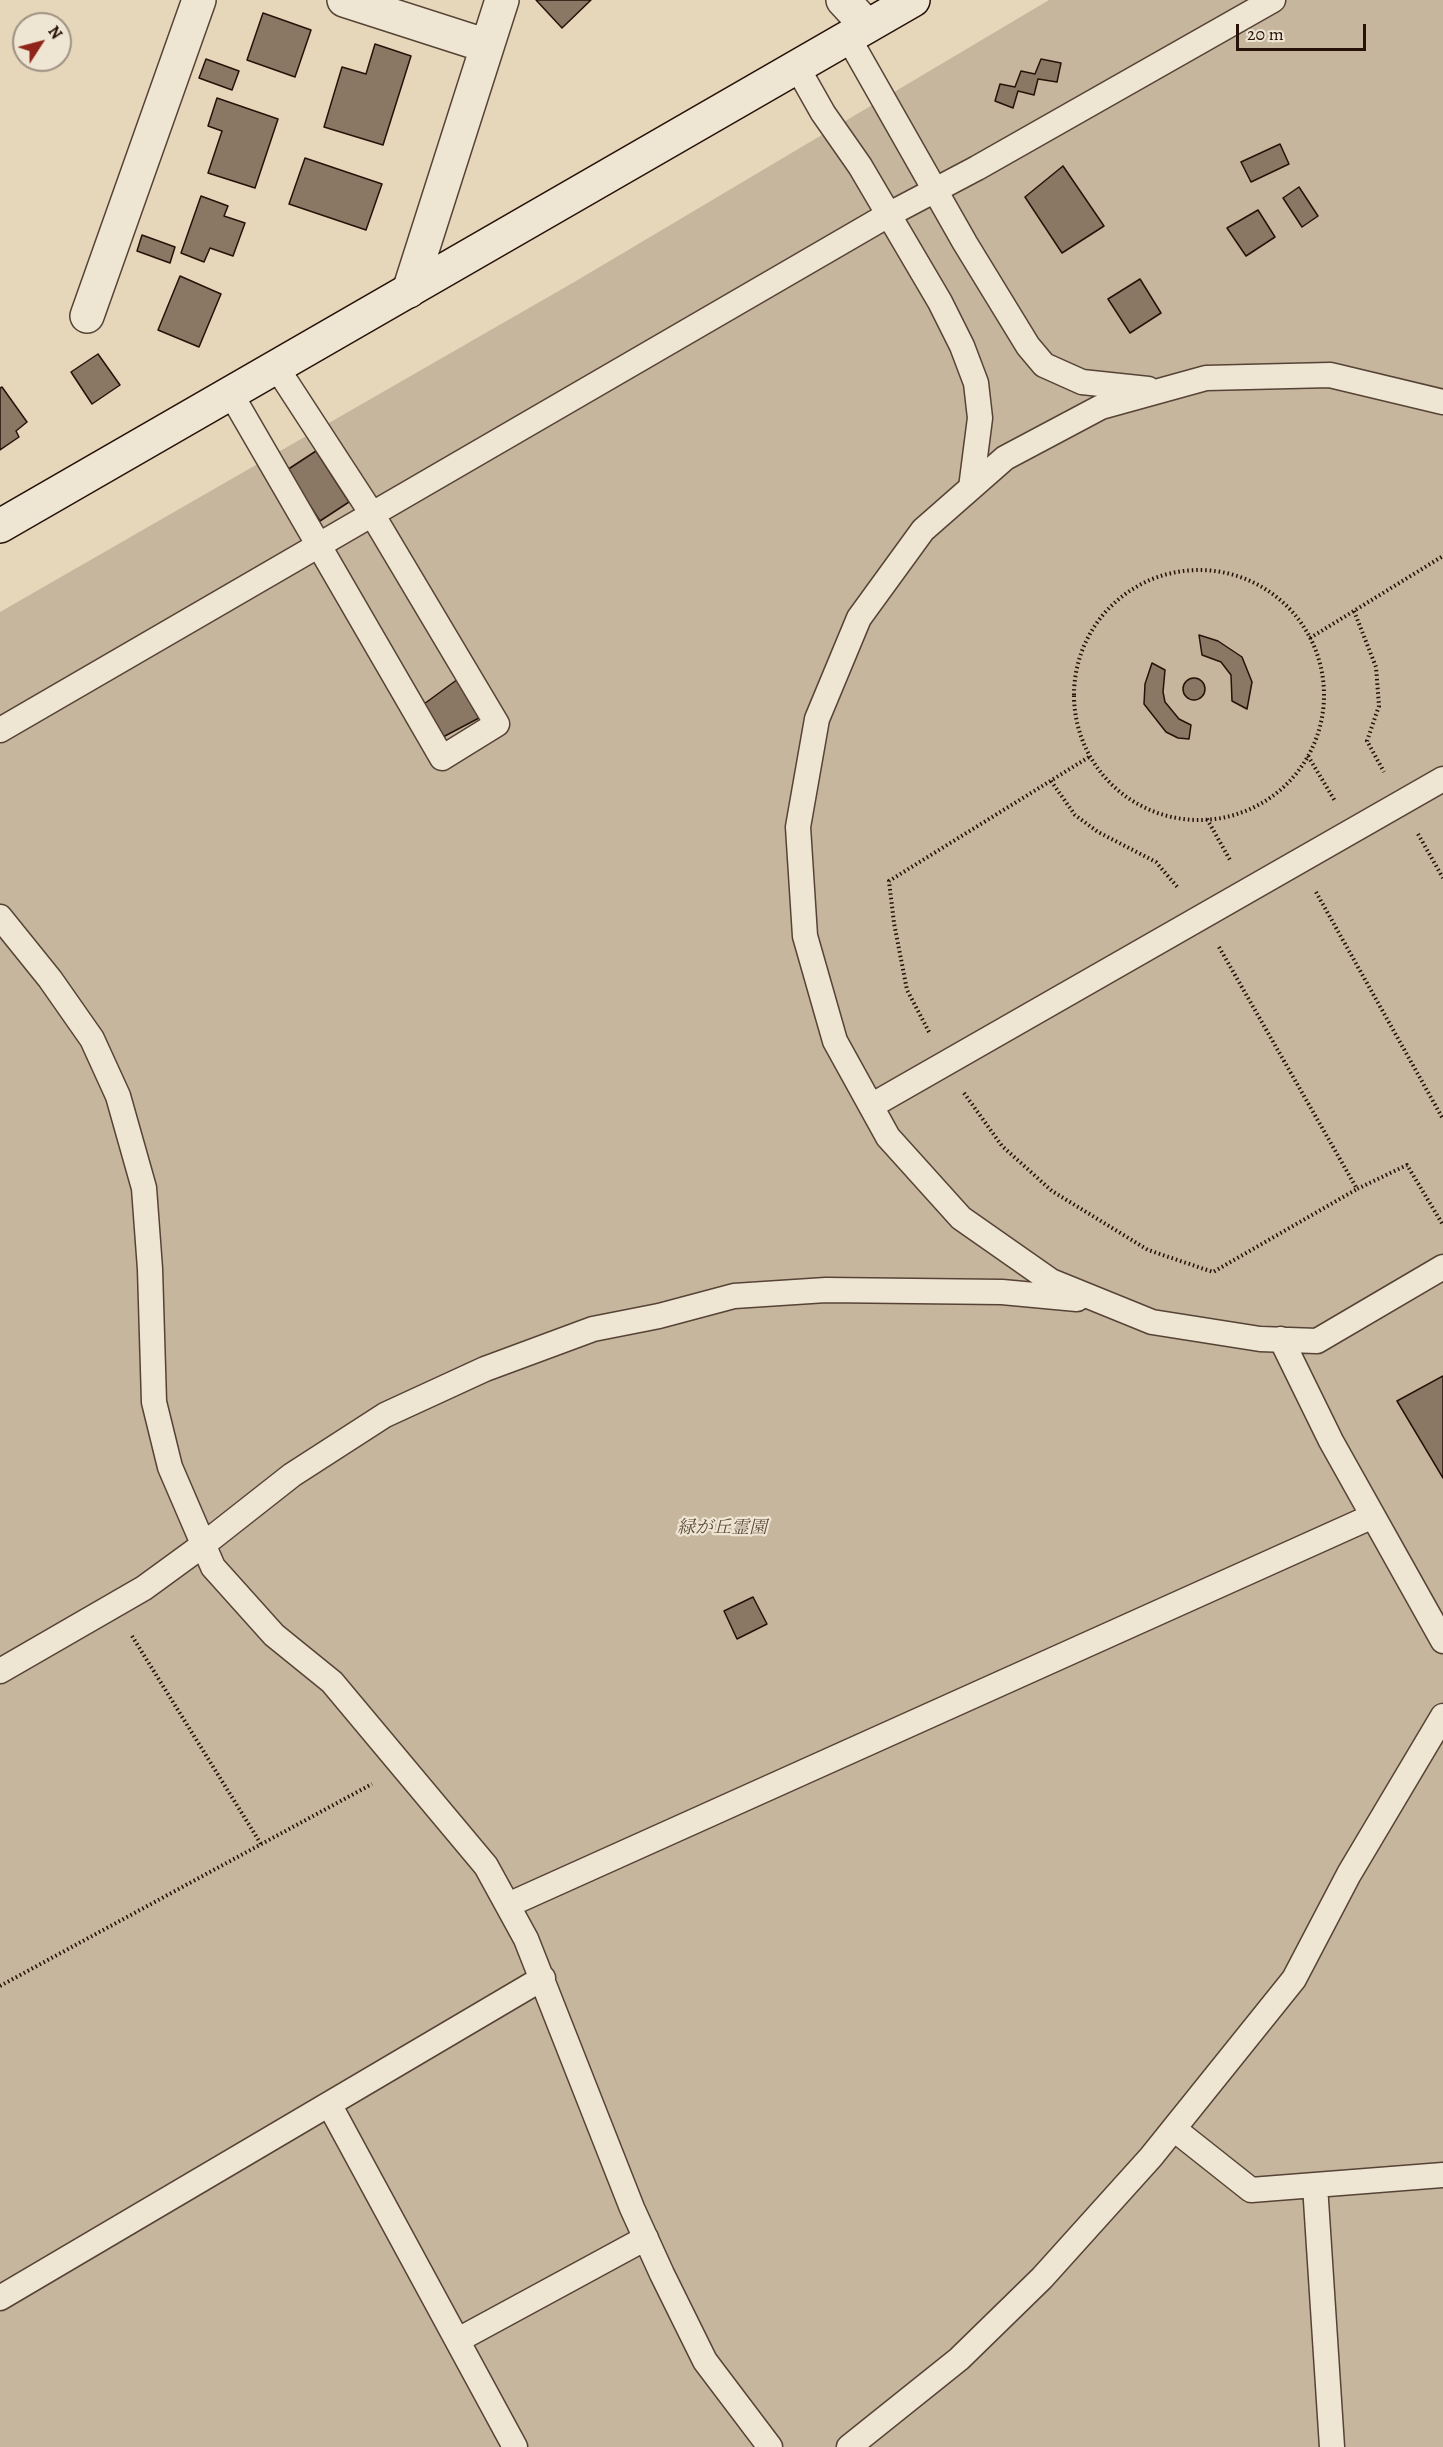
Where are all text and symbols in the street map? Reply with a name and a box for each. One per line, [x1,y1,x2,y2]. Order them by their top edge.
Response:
north arrow [12,12,72,72]
scale bar [1239,12,1370,50]
text: N [43,21,67,44]
text: 20 m [1247,22,1284,46]
park label: 緑が丘霊園 [677,1518,767,1540]

